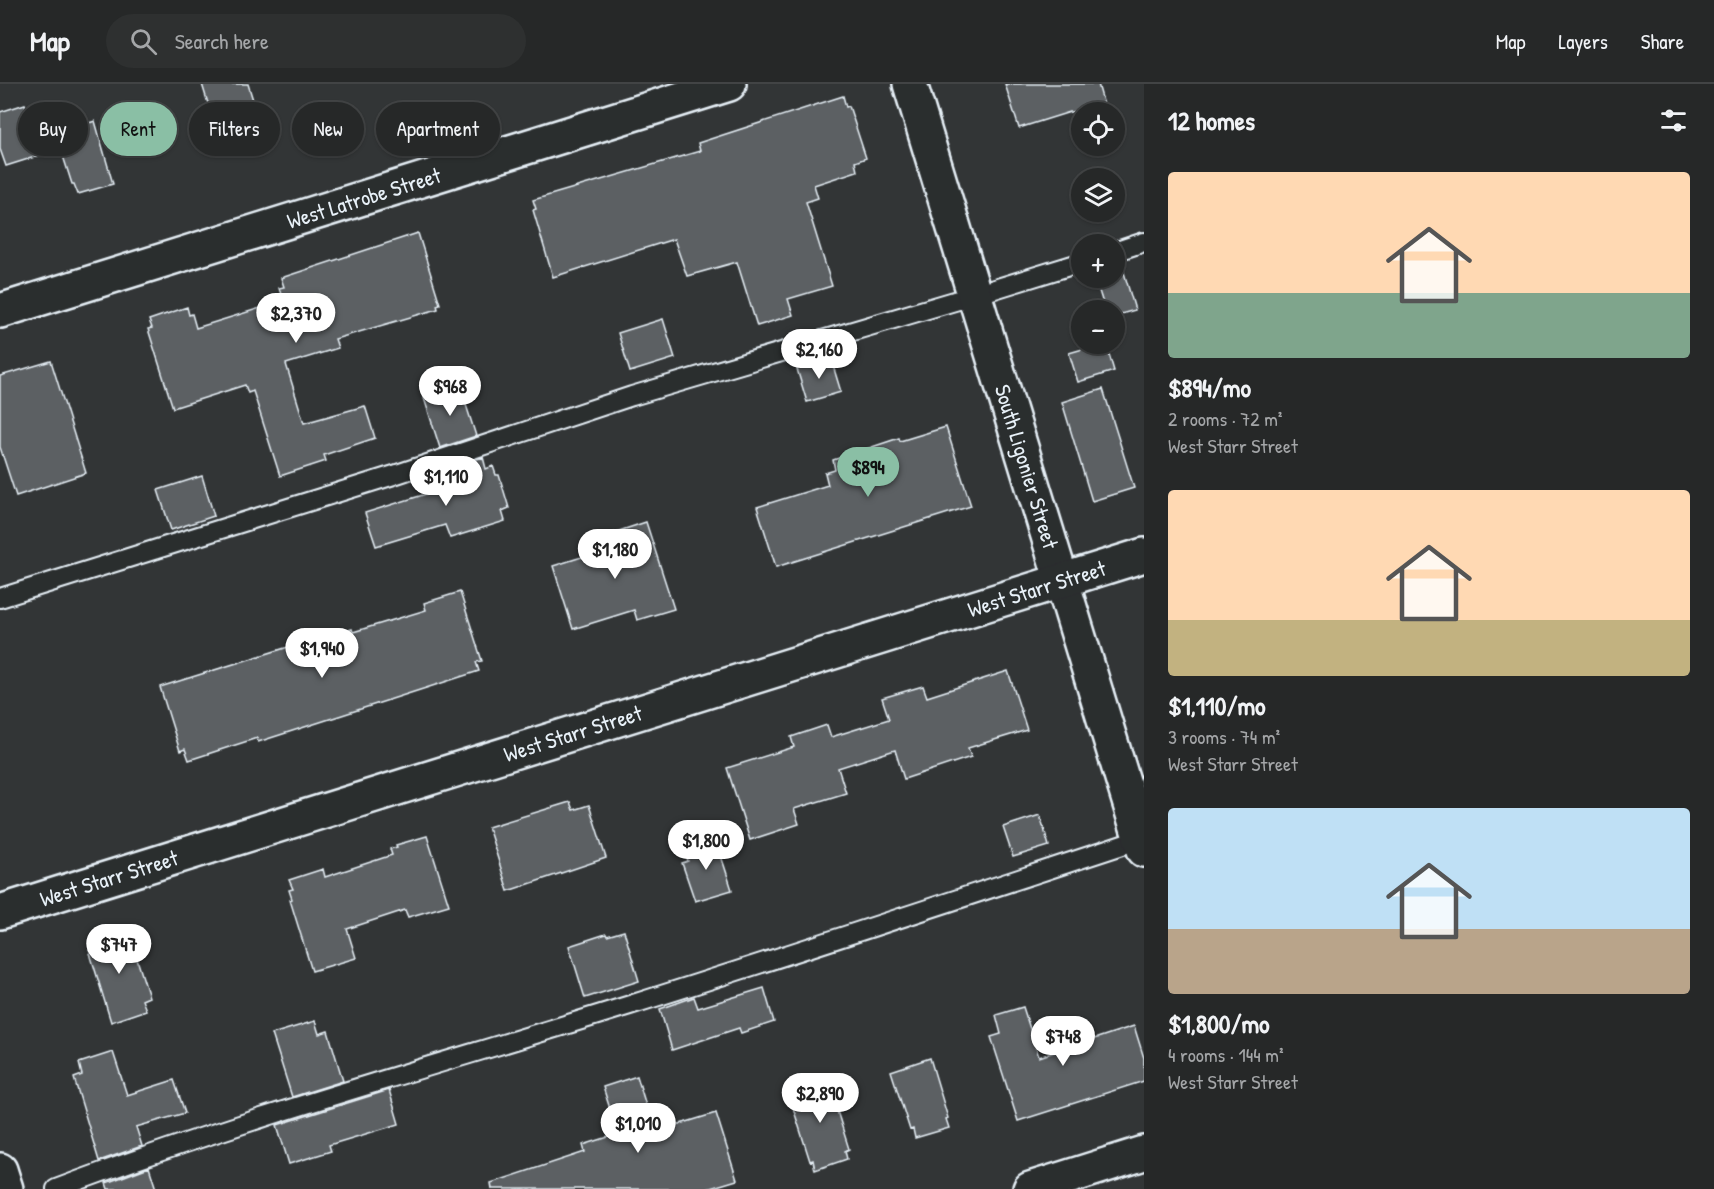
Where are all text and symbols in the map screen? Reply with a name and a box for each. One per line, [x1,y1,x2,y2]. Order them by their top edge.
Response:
search box [106,14,526,68]
text: Map [30,22,70,60]
icon: search [127,25,160,58]
text: Search here [175,26,269,56]
text: Map [1496,27,1525,56]
text: Layers [1558,27,1608,56]
text: Share [1641,27,1684,56]
chip: Buy [18,102,88,156]
chip: Rent [100,102,177,156]
chip: Filters [189,102,280,156]
chip: New [292,102,364,156]
chip: Apartment [376,102,500,156]
map controls [1071,102,1125,354]
button: locate [1071,102,1125,156]
text: 12 homes [1168,103,1255,138]
icon: filters [1657,104,1690,137]
street label: West Latrobe Street [283,160,445,236]
button: layers [1071,168,1125,222]
icon: home [1375,211,1483,319]
button: + [1071,234,1125,288]
pin: $2,370 [247,293,345,344]
text: $2,370 [270,299,322,326]
button: − [1071,300,1125,354]
pin: $2,160 [770,329,868,380]
text: $2,160 [795,335,843,362]
pin: $968 [414,366,486,417]
text: $894/mo [1168,370,1251,405]
text: $968 [433,372,467,399]
street label: South Ligonier Street [988,381,1066,553]
text: 2 rooms · 72 m² [1168,405,1282,432]
text: West Starr Street [1168,432,1298,459]
pin: $894 [832,447,904,498]
text: $894 [851,453,885,480]
pin: $1,110 [397,456,495,507]
text: $1,110 [424,462,468,489]
pin: $1,180 [566,529,664,580]
icon: home [1375,529,1483,637]
text: $1,180 [592,535,638,562]
street label: West Starr Street [964,553,1110,624]
pin: $1,940 [273,628,371,679]
text: $1,940 [299,634,345,661]
text: $1,110/mo [1168,688,1266,723]
street label: West Starr Street [500,698,646,769]
text: 3 rooms · 74 m² [1168,723,1280,750]
text: West Starr Street [1168,750,1298,777]
pin: $1,800 [657,820,755,871]
text: $1,800 [682,826,730,853]
street label: West Starr Street [36,842,182,914]
icon: home [1375,847,1483,955]
pin: $747 [83,924,155,975]
text: $747 [100,930,138,957]
text: $1,800/mo [1168,1006,1270,1041]
pin: $748 [1027,1016,1099,1067]
text: $748 [1045,1022,1081,1049]
text: 4 rooms · 144 m² [1168,1041,1283,1068]
text: West Starr Street [1168,1068,1298,1095]
pin: $2,890 [771,1073,869,1124]
text: $2,890 [796,1079,844,1106]
pin: $1,010 [589,1103,687,1154]
text: $1,010 [615,1109,661,1136]

